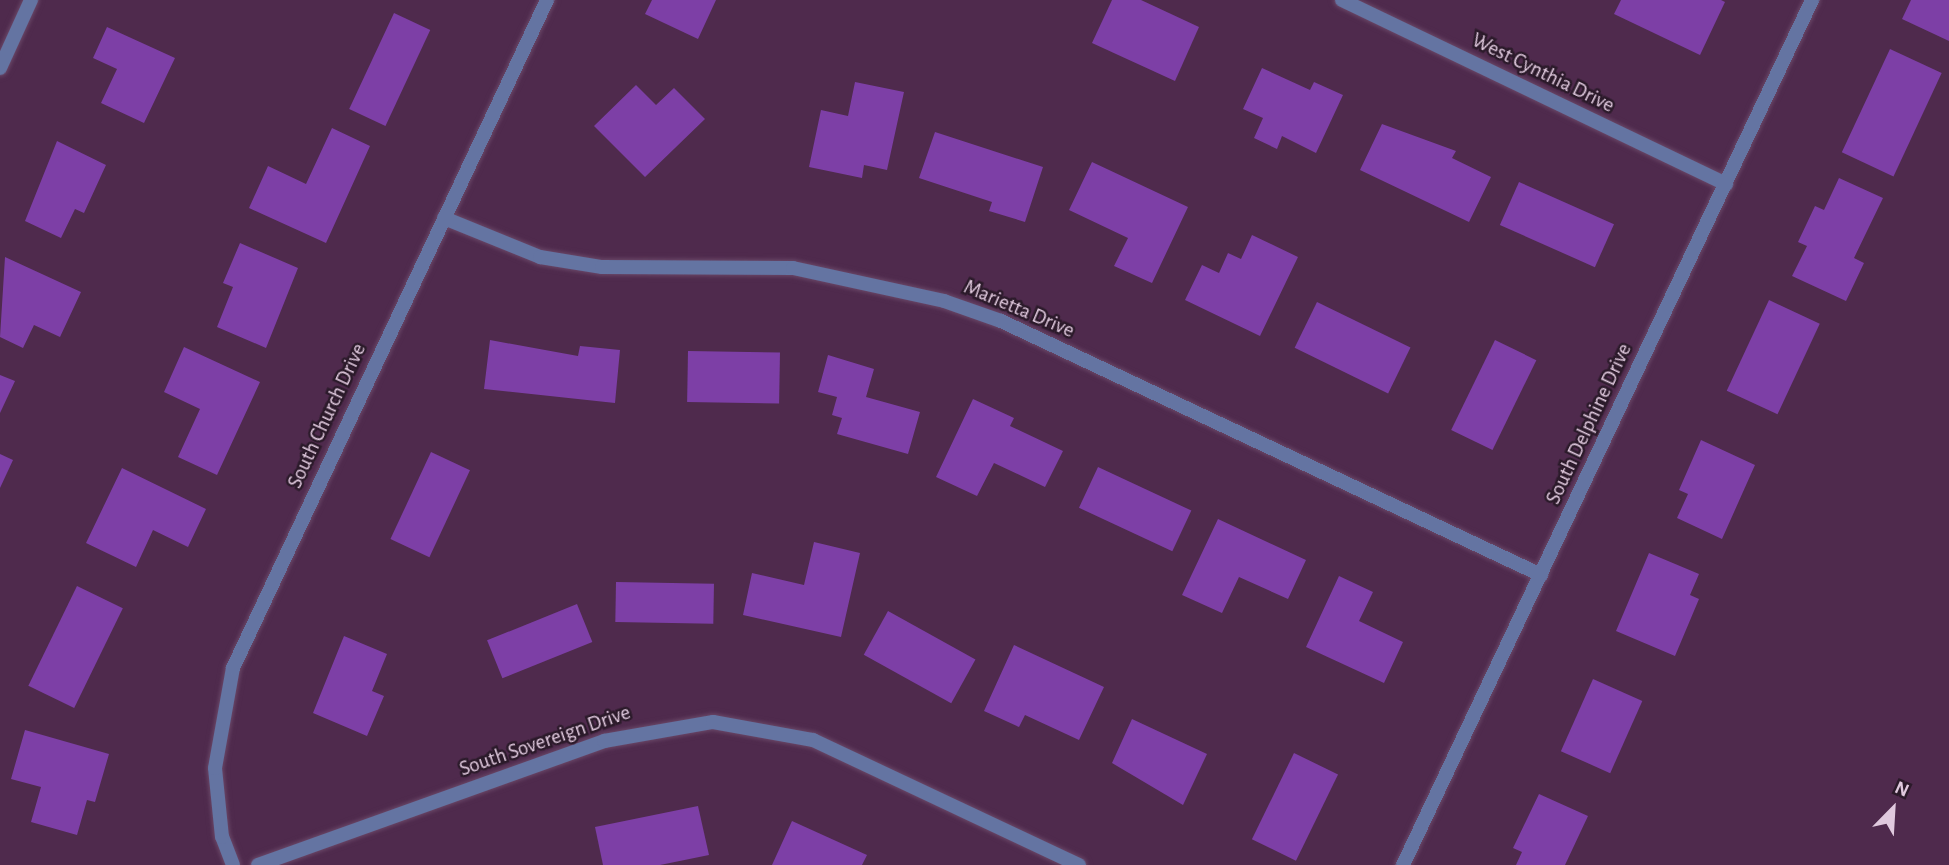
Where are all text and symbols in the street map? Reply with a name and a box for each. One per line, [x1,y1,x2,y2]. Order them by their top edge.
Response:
street label: West Cynthia Drive [1468,28,1618,118]
street label: Marietta Drive [960,274,1078,344]
street label: South Church Drive [282,340,372,492]
street label: South Delphine Drive [1541,340,1637,508]
street label: South Sovereign Drive [456,700,634,782]
north arrow [1858,774,1928,844]
text: N [1892,778,1912,801]

